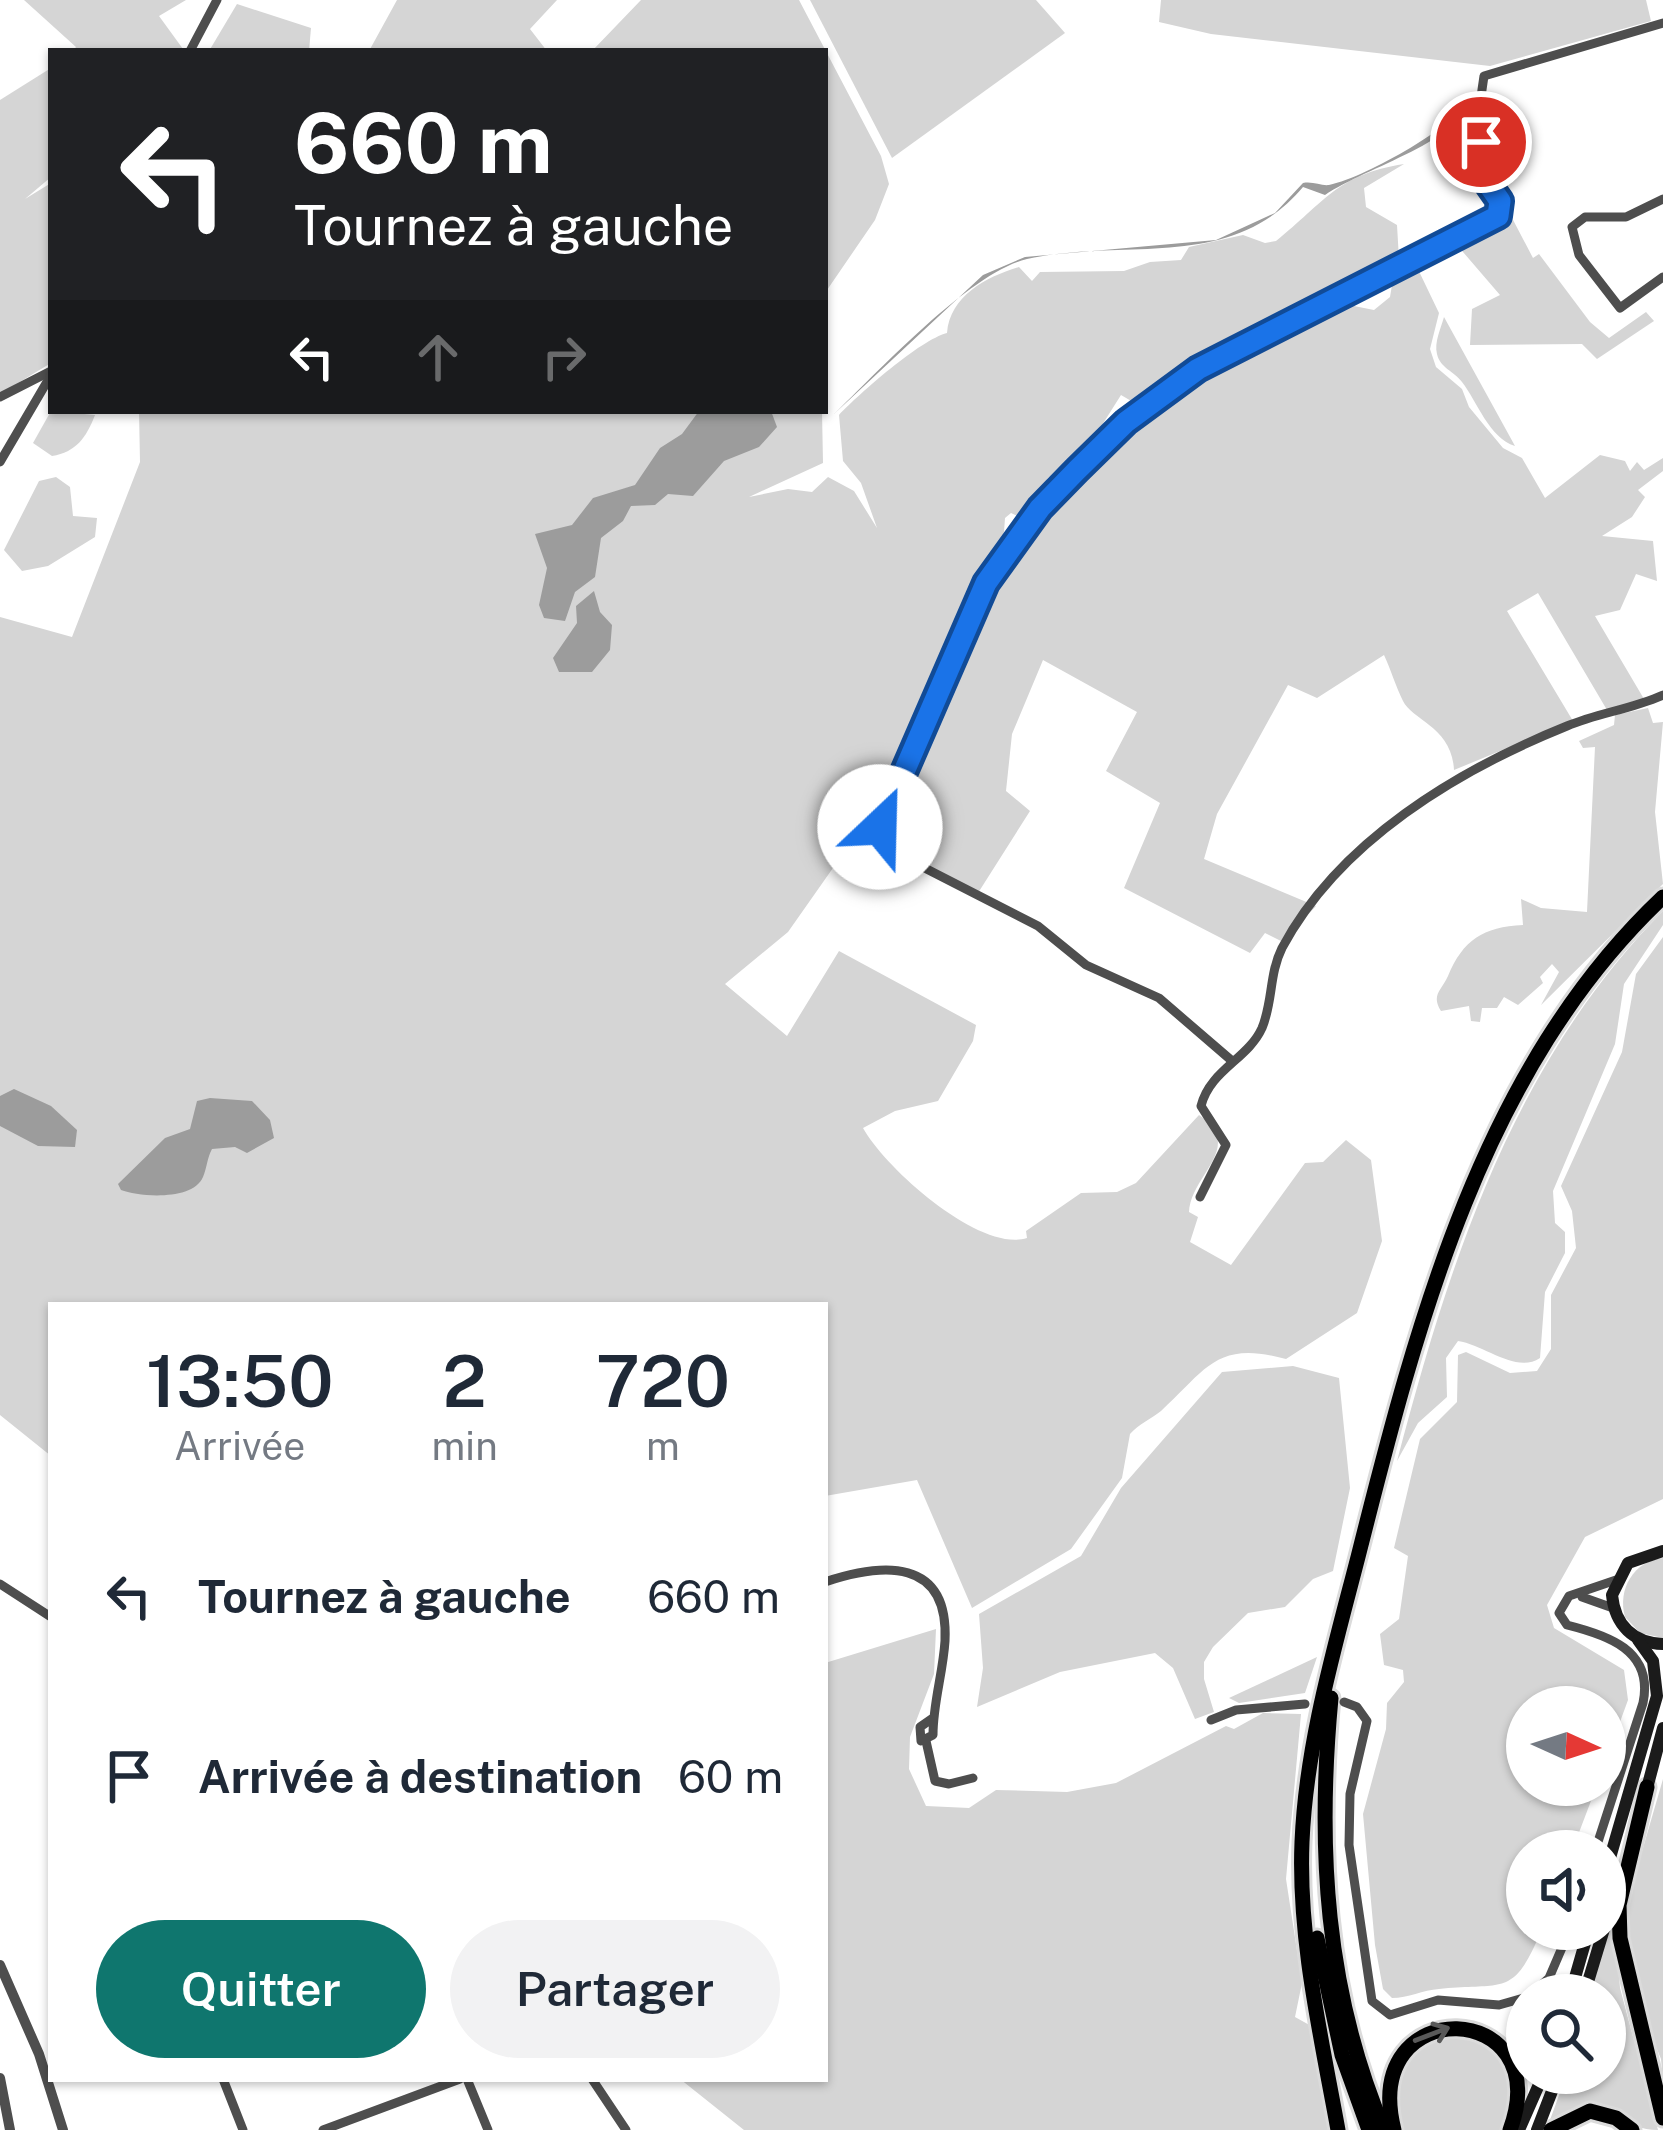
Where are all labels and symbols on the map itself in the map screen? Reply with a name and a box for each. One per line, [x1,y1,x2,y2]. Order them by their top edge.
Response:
pin [1430,91,1532,193]
position arrow [817,764,943,890]
north arrow [1506,1686,1626,1806]
one-way arrow [1413,2022,1450,2044]

